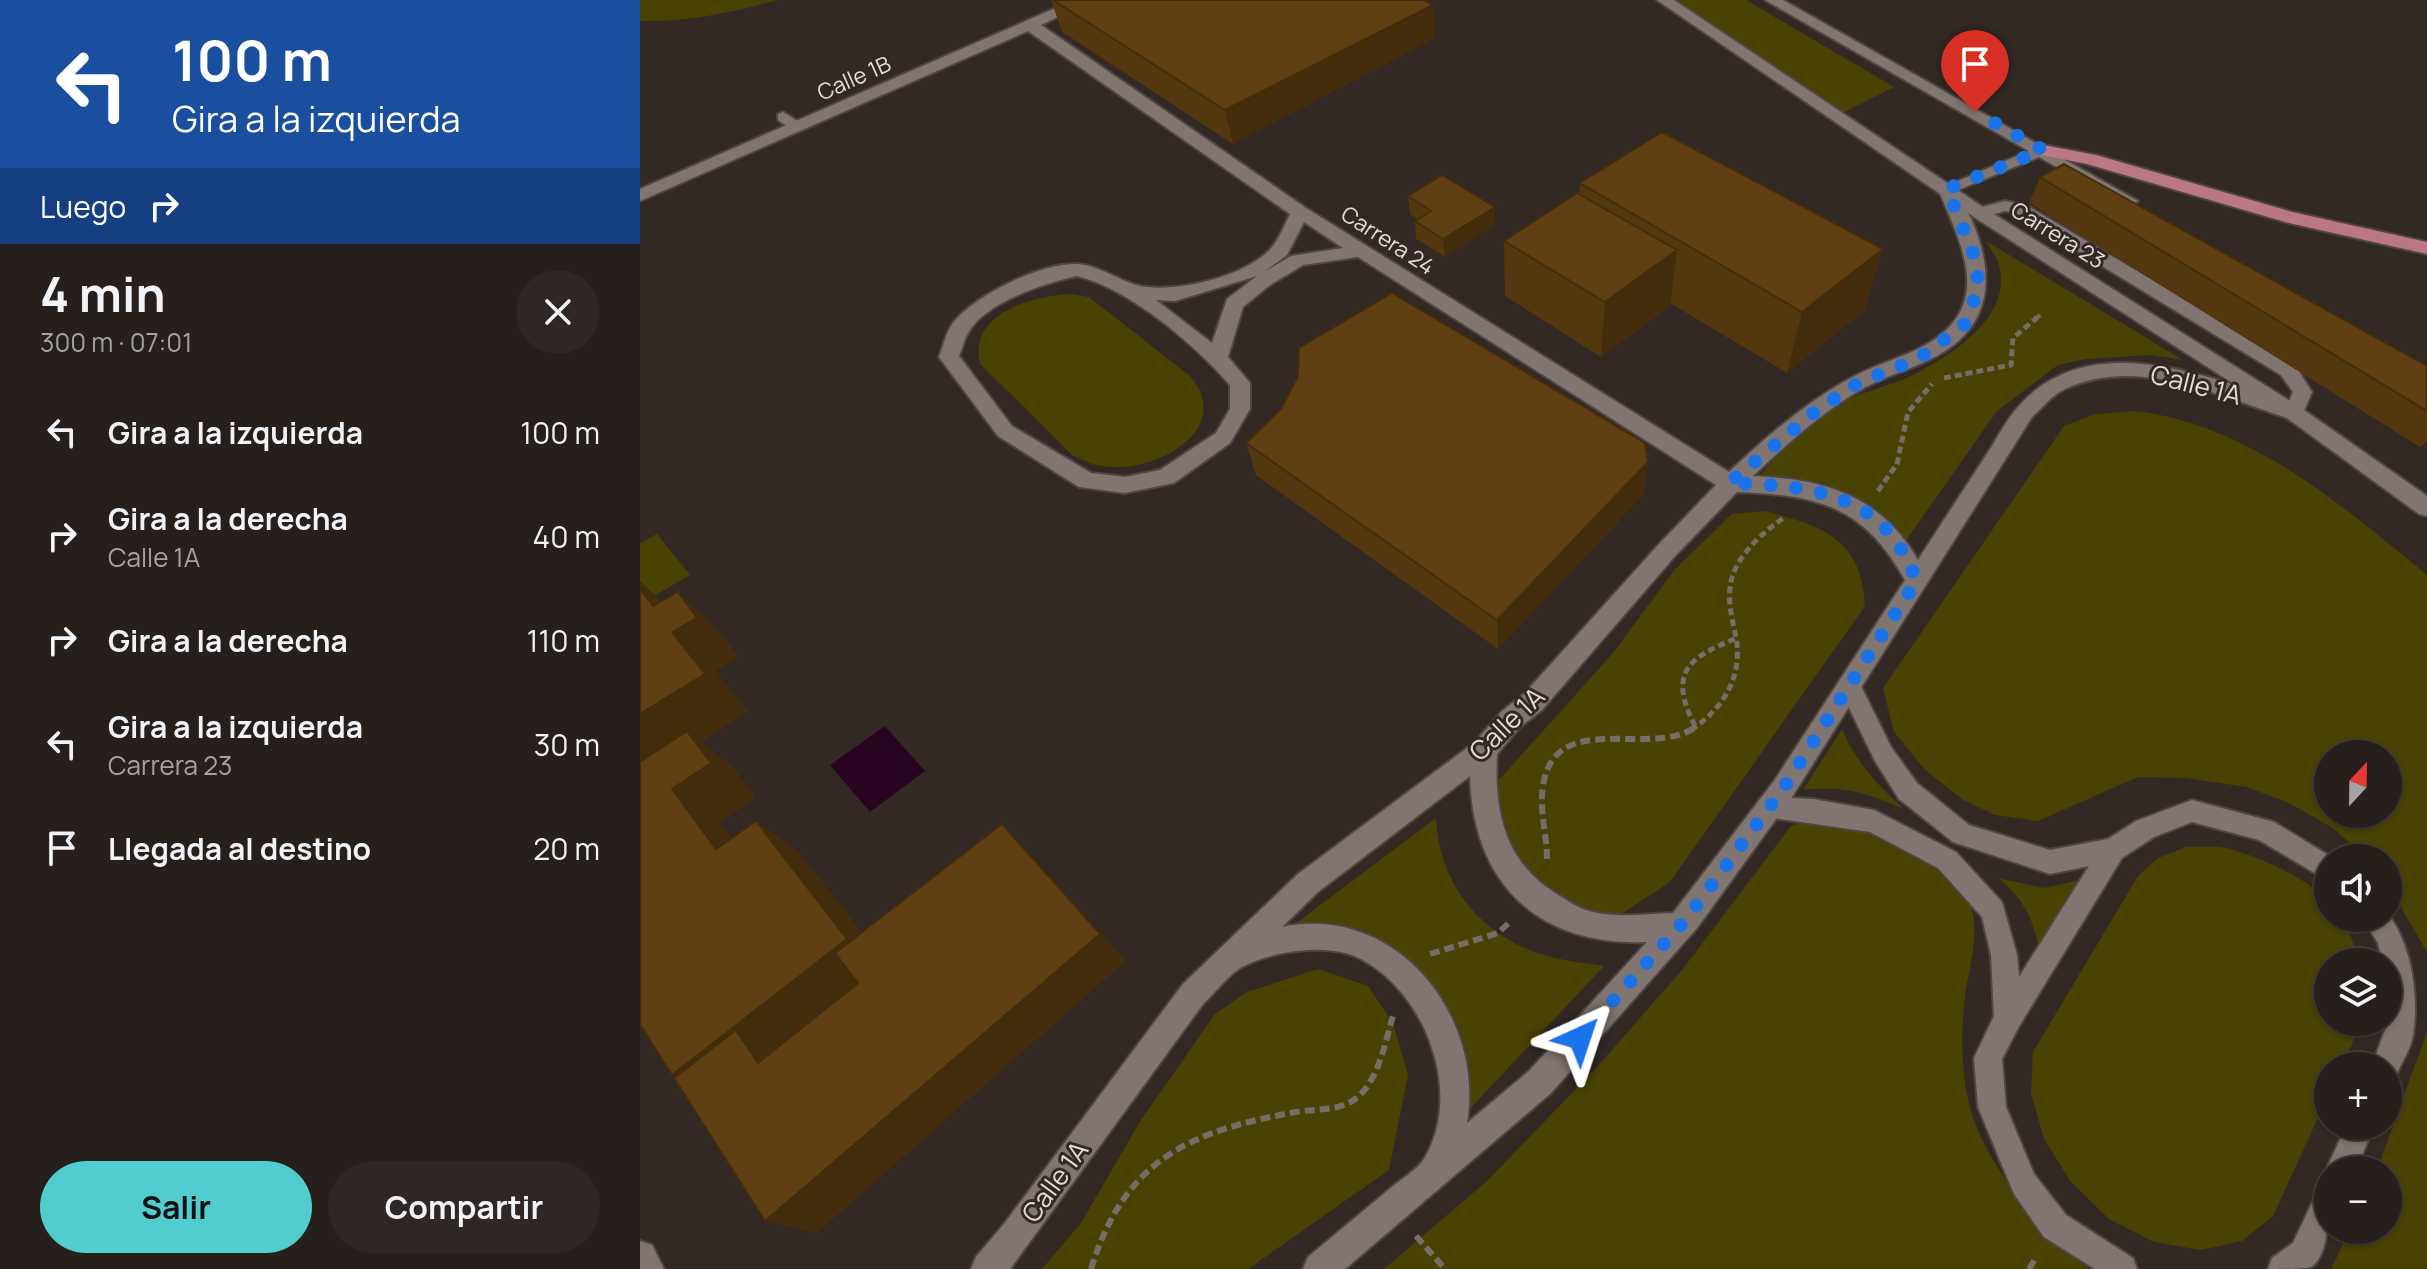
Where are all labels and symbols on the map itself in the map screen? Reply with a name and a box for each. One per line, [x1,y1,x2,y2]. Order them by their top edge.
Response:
pin [1941,30,2009,112]
street label: Calle 1B [812,49,896,107]
street label: Carrera 23 [2005,194,2111,276]
street label: Carrera 24 [1336,199,1440,281]
street label: Calle 1A [2147,355,2245,413]
street label: Calle 1A [1461,678,1552,768]
north arrow [2314,740,2402,828]
position arrow [1538,996,1622,1080]
street label: Calle 1A [1013,1134,1096,1229]

